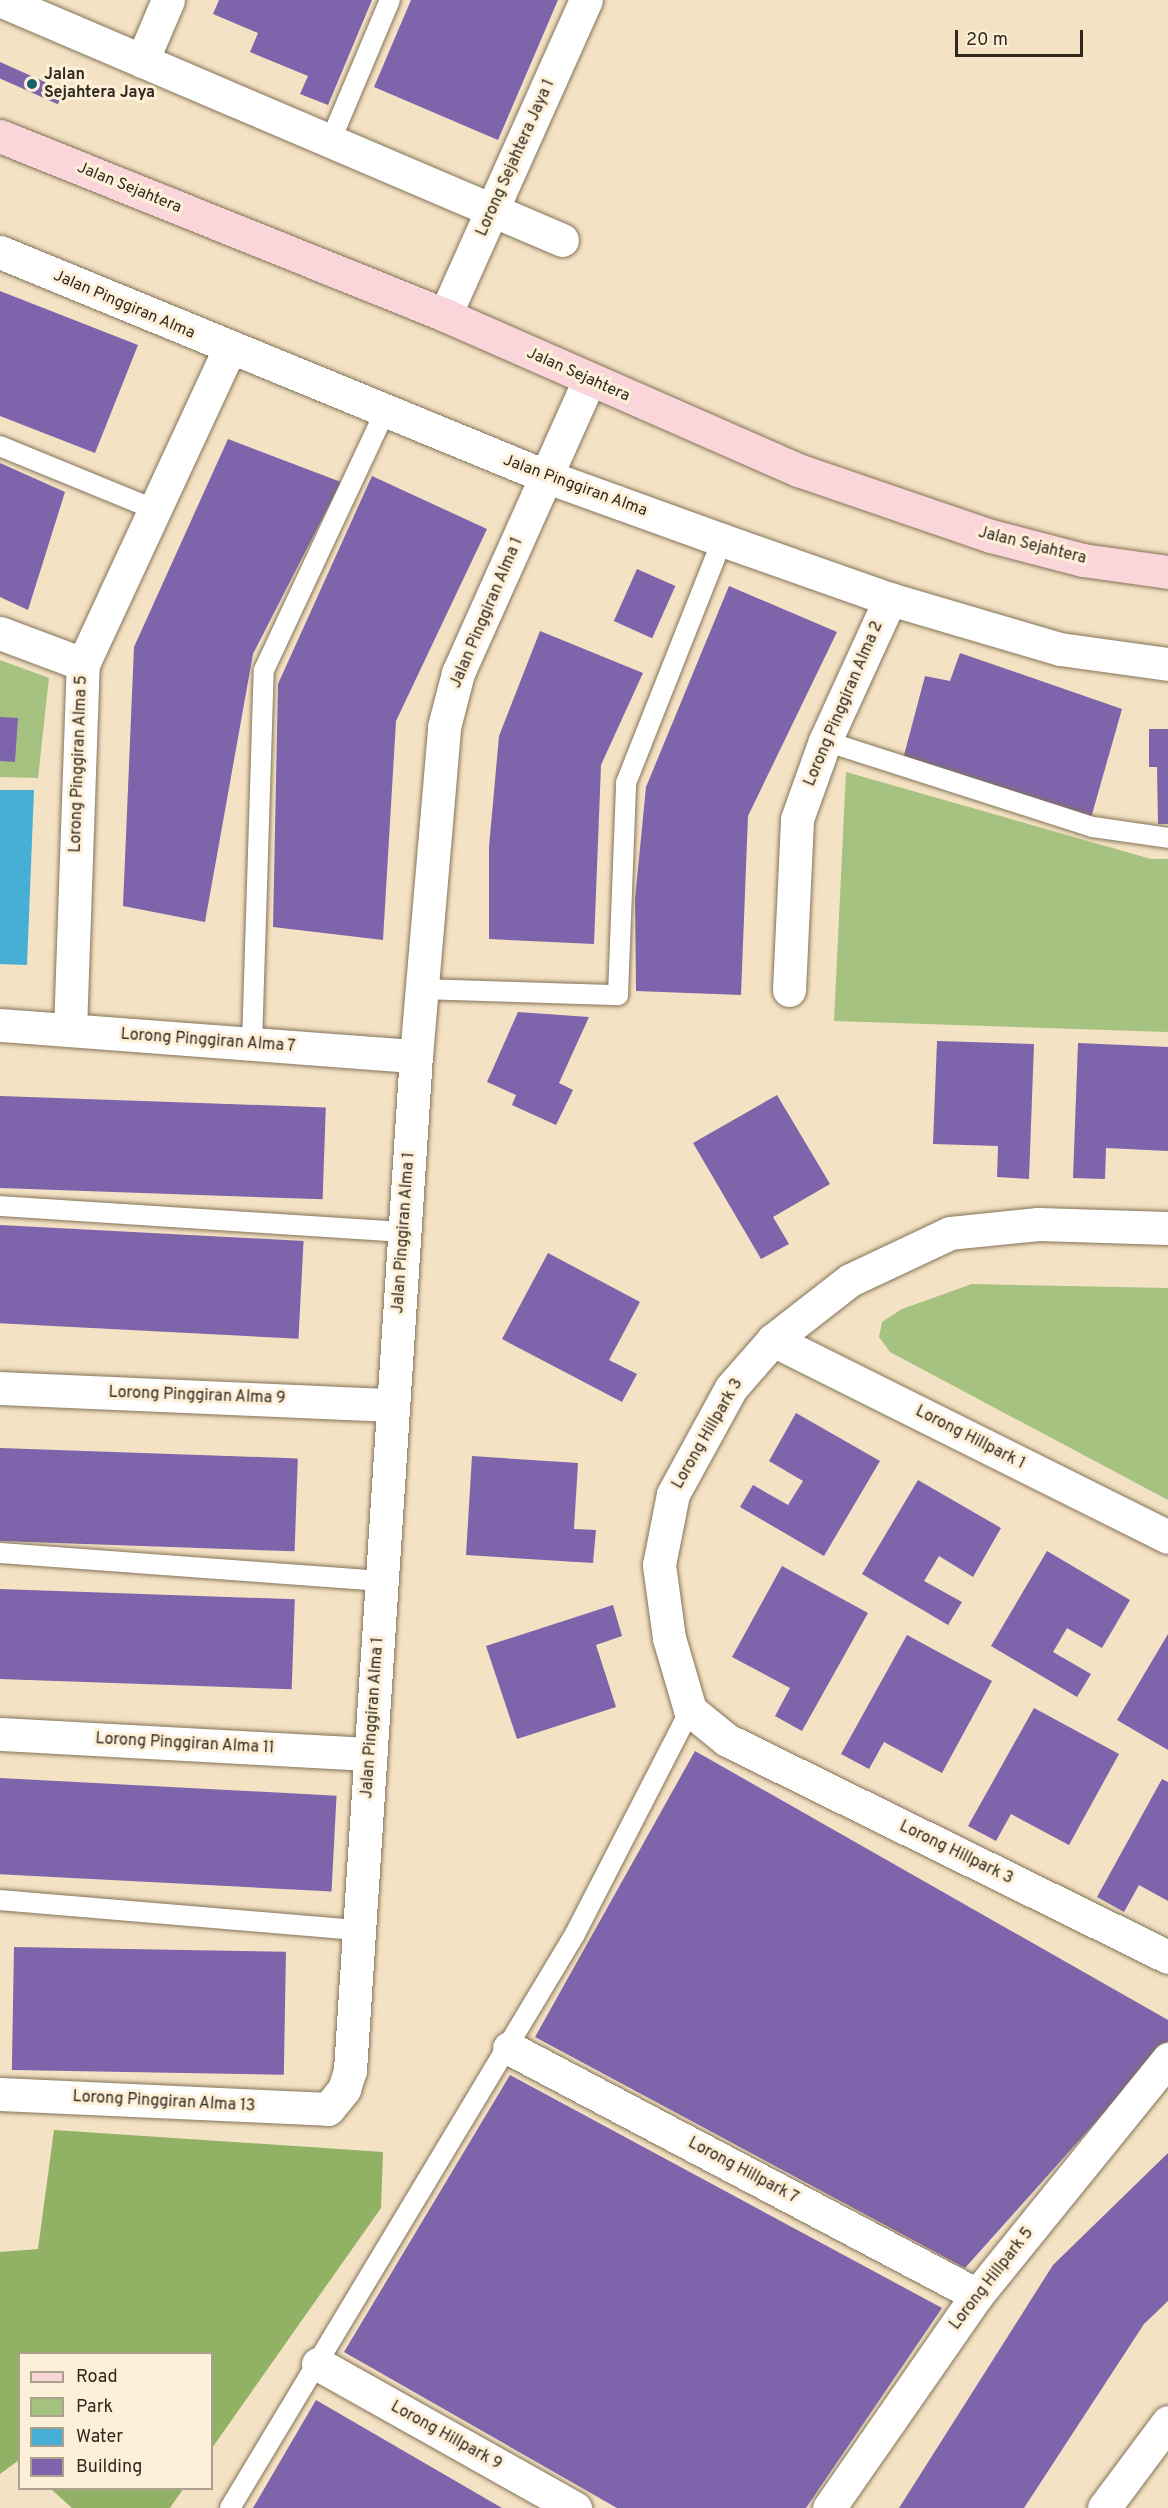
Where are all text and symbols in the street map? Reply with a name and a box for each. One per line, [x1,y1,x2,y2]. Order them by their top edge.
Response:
scale bar [958,18,1086,56]
text: 20 m [966,29,1008,52]
place label: Jalan Sejahtera Jaya [44,65,155,103]
marker: Jalan Sejahtera Jaya [25,77,39,91]
street label: Lorong Sejahtera Jaya 1 [473,77,559,239]
street label: Jalan Sejahtera [74,158,184,218]
street label: Jalan Pinggiran Alma [50,266,198,344]
street label: Jalan Sejahtera [523,344,633,406]
street label: Jalan Pinggiran Alma [500,451,650,521]
street label: Jalan Sejahtera [976,523,1088,569]
street label: Jalan Pinggiran Alma 1 [446,535,528,691]
street label: Lorong Pinggiran Alma 2 [800,618,888,790]
street label: Lorong Pinggiran Alma 5 [66,675,92,853]
street label: Lorong Pinggiran Alma 7 [119,1025,297,1057]
street label: Jalan Pinggiran Alma 1 [389,1151,419,1315]
street label: Lorong Hillpark 3 [669,1375,747,1493]
street label: Lorong Pinggiran Alma 9 [108,1383,286,1409]
street label: Lorong Hillpark 1 [912,1402,1028,1474]
street label: Jalan Pinggiran Alma 1 [358,1636,388,1800]
street label: Lorong Pinggiran Alma 11 [95,1730,275,1758]
street label: Lorong Hillpark 3 [896,1817,1016,1889]
street label: Lorong Pinggiran Alma 13 [72,2088,256,2116]
street label: Lorong Hillpark 7 [684,2134,802,2208]
street label: Lorong Hillpark 5 [946,2224,1038,2334]
legend [18,2352,213,2490]
text: Road [76,2366,118,2389]
text: Park [76,2396,113,2419]
street label: Lorong Hillpark 9 [387,2398,505,2474]
text: Water [76,2426,123,2449]
text: Building [76,2456,142,2479]

